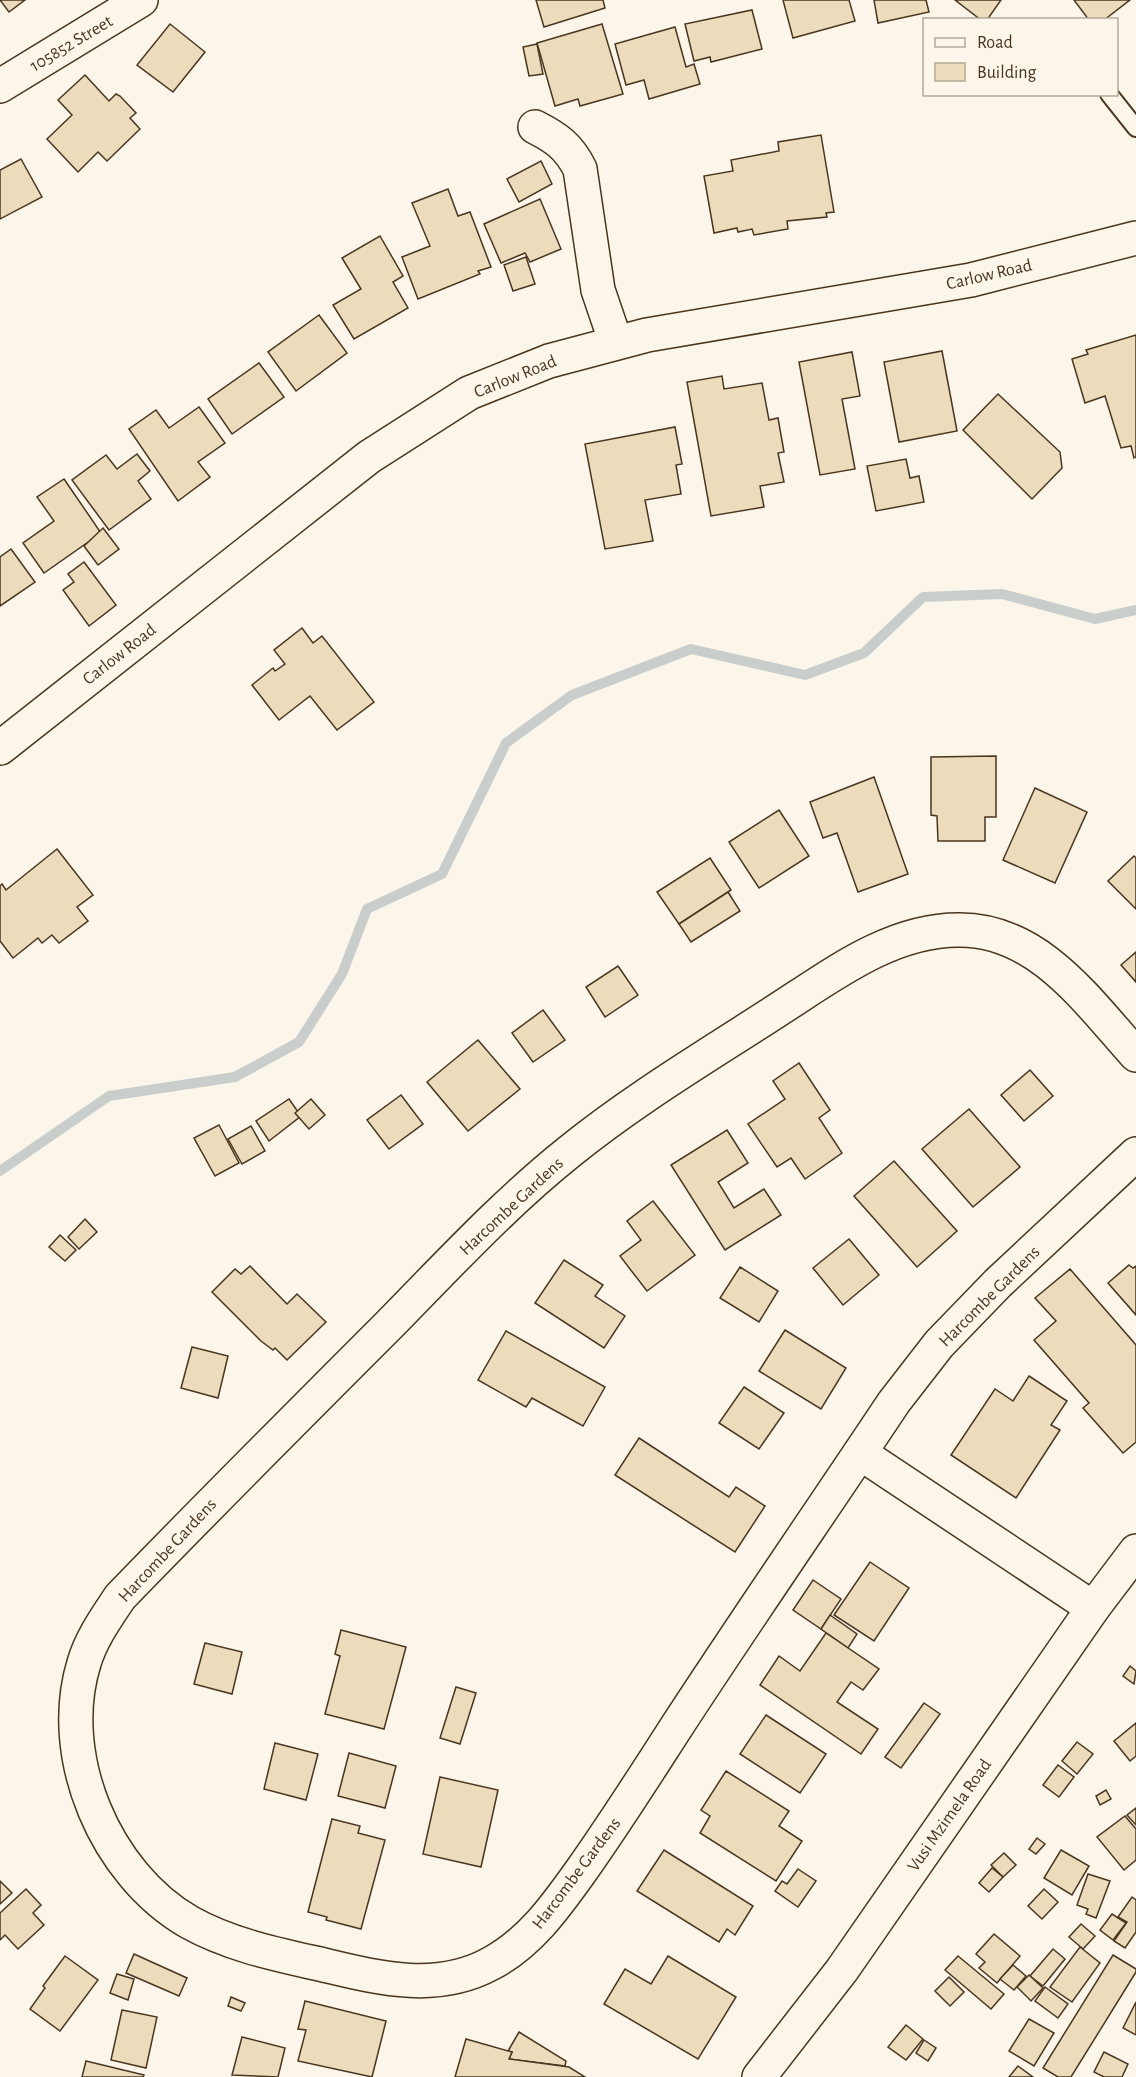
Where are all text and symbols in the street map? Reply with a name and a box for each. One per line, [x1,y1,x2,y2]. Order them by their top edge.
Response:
street label: 105852 Street [27,12,116,75]
legend [923,18,1118,96]
text: Road [977,34,1013,52]
text: Building [977,64,1037,82]
street label: Carlow Road [945,256,1034,294]
street label: Carlow Road [472,352,559,402]
street label: Carlow Road [80,621,160,689]
street label: Harcombe Gardens [456,1154,567,1259]
street label: Harcombe Gardens [936,1243,1044,1351]
street label: Harcombe Gardens [115,1495,220,1606]
street label: Vusi Mzimela Road [904,1756,995,1875]
street label: Harcombe Gardens [529,1814,624,1933]

